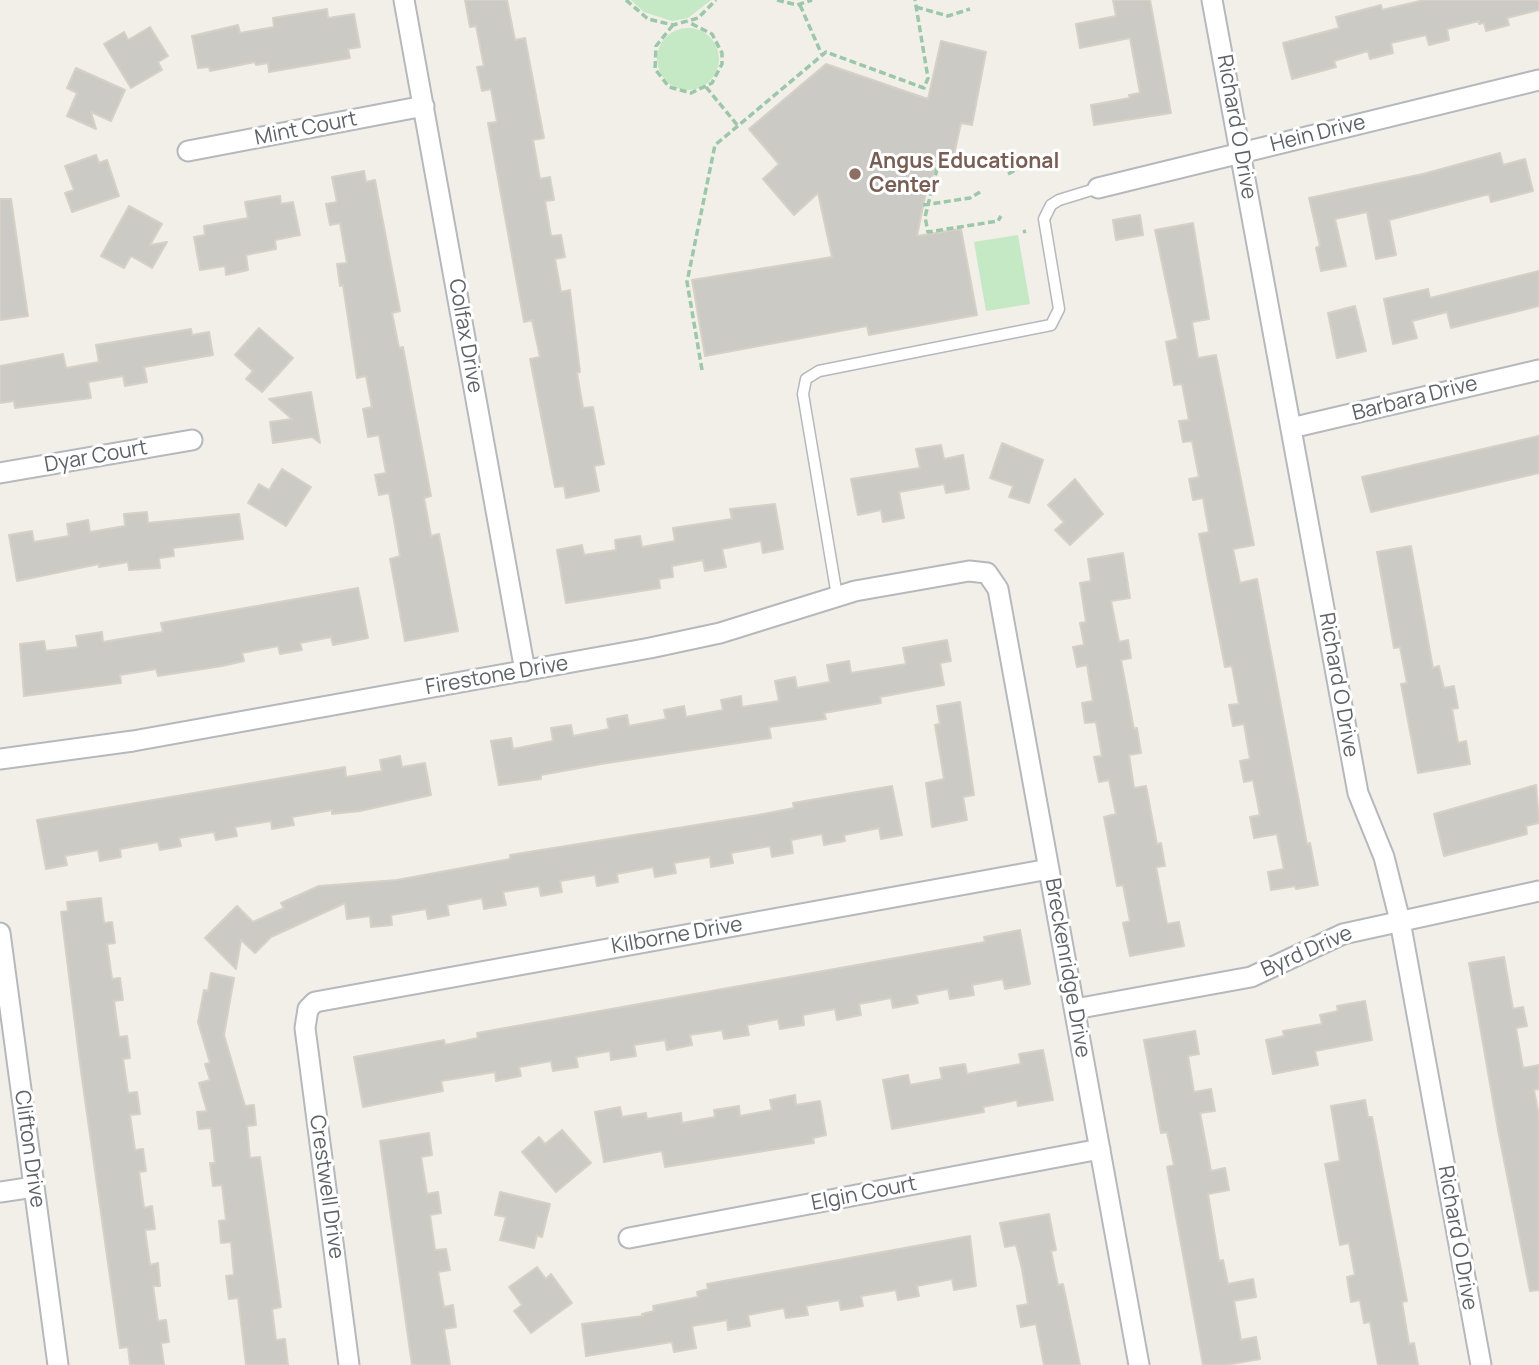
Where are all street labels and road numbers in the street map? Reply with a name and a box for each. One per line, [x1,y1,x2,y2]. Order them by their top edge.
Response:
street label: Richard O Drive [1211,53,1261,201]
street label: Mint Court [253,107,359,151]
street label: Hein Drive [1268,110,1368,158]
street label: Colfax Drive [443,277,487,395]
street label: Barbara Drive [1350,371,1480,427]
street label: Dyar Court [43,436,149,478]
street label: Richard O Drive [1313,611,1363,759]
street label: Firestone Drive [424,651,570,701]
street label: Breckenridge Drive [1039,876,1095,1060]
street label: Kilborne Drive [609,912,745,960]
street label: Byrd Drive [1258,921,1356,983]
street label: Clifton Drive [8,1089,50,1209]
street label: Crestwell Drive [303,1113,349,1261]
street label: Richard O Drive [1432,1164,1482,1312]
street label: Elgin Court [809,1171,919,1217]

